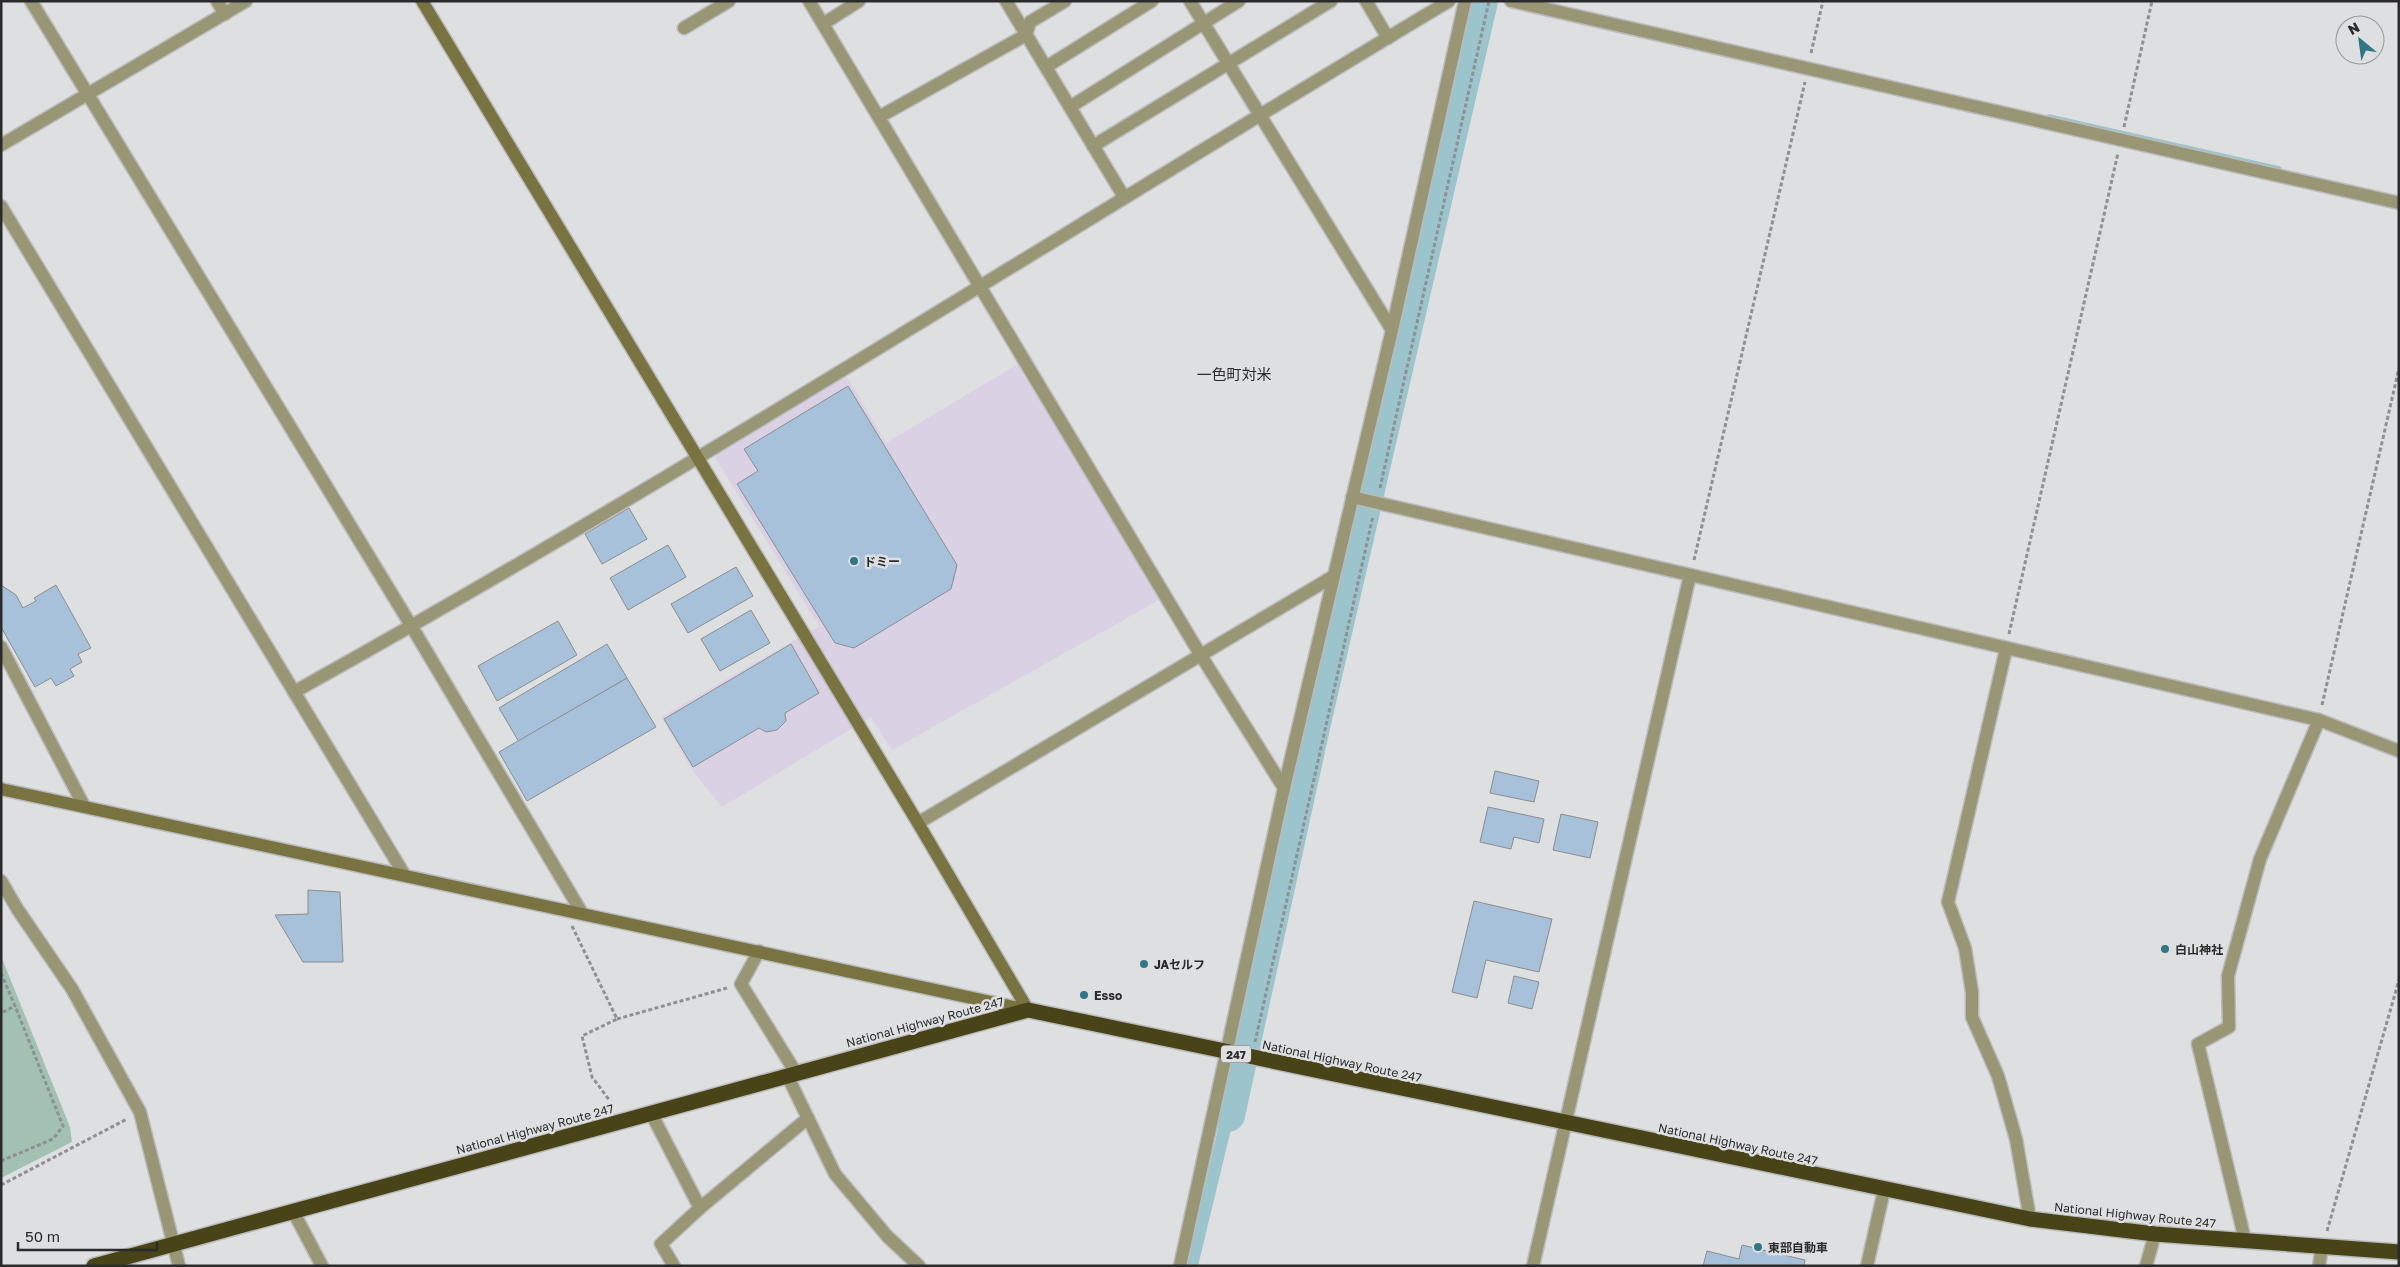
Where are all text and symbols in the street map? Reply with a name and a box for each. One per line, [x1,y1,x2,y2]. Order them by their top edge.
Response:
north arrow [2335,15,2385,65]
text: N [2345,18,2362,38]
district label: 一色町対米 [1196,365,1272,383]
place label: ドミー [864,554,900,569]
marker: ドミー [848,555,860,567]
place label: 白山神社 [2175,942,2223,957]
marker: 白山神社 [2159,943,2171,955]
place label: JAセルフ [1154,957,1205,972]
marker: JAセルフ [1138,958,1150,970]
place label: Esso [1094,988,1122,1003]
marker: Esso [1078,989,1090,1001]
street label: National Highway Route 247 [845,994,1005,1050]
street label: National Highway Route 247 [1261,1037,1423,1085]
road number: 247 [1221,1046,1251,1062]
street label: National Highway Route 247 [455,1101,615,1157]
street label: National Highway Route 247 [1657,1120,1819,1168]
street label: National Highway Route 247 [2053,1199,2217,1231]
scale bar [18,1220,156,1252]
text: 50 m [25,1227,60,1245]
place label: 東部自動車 [1768,1240,1828,1255]
marker: 東部自動車 [1752,1241,1764,1253]

